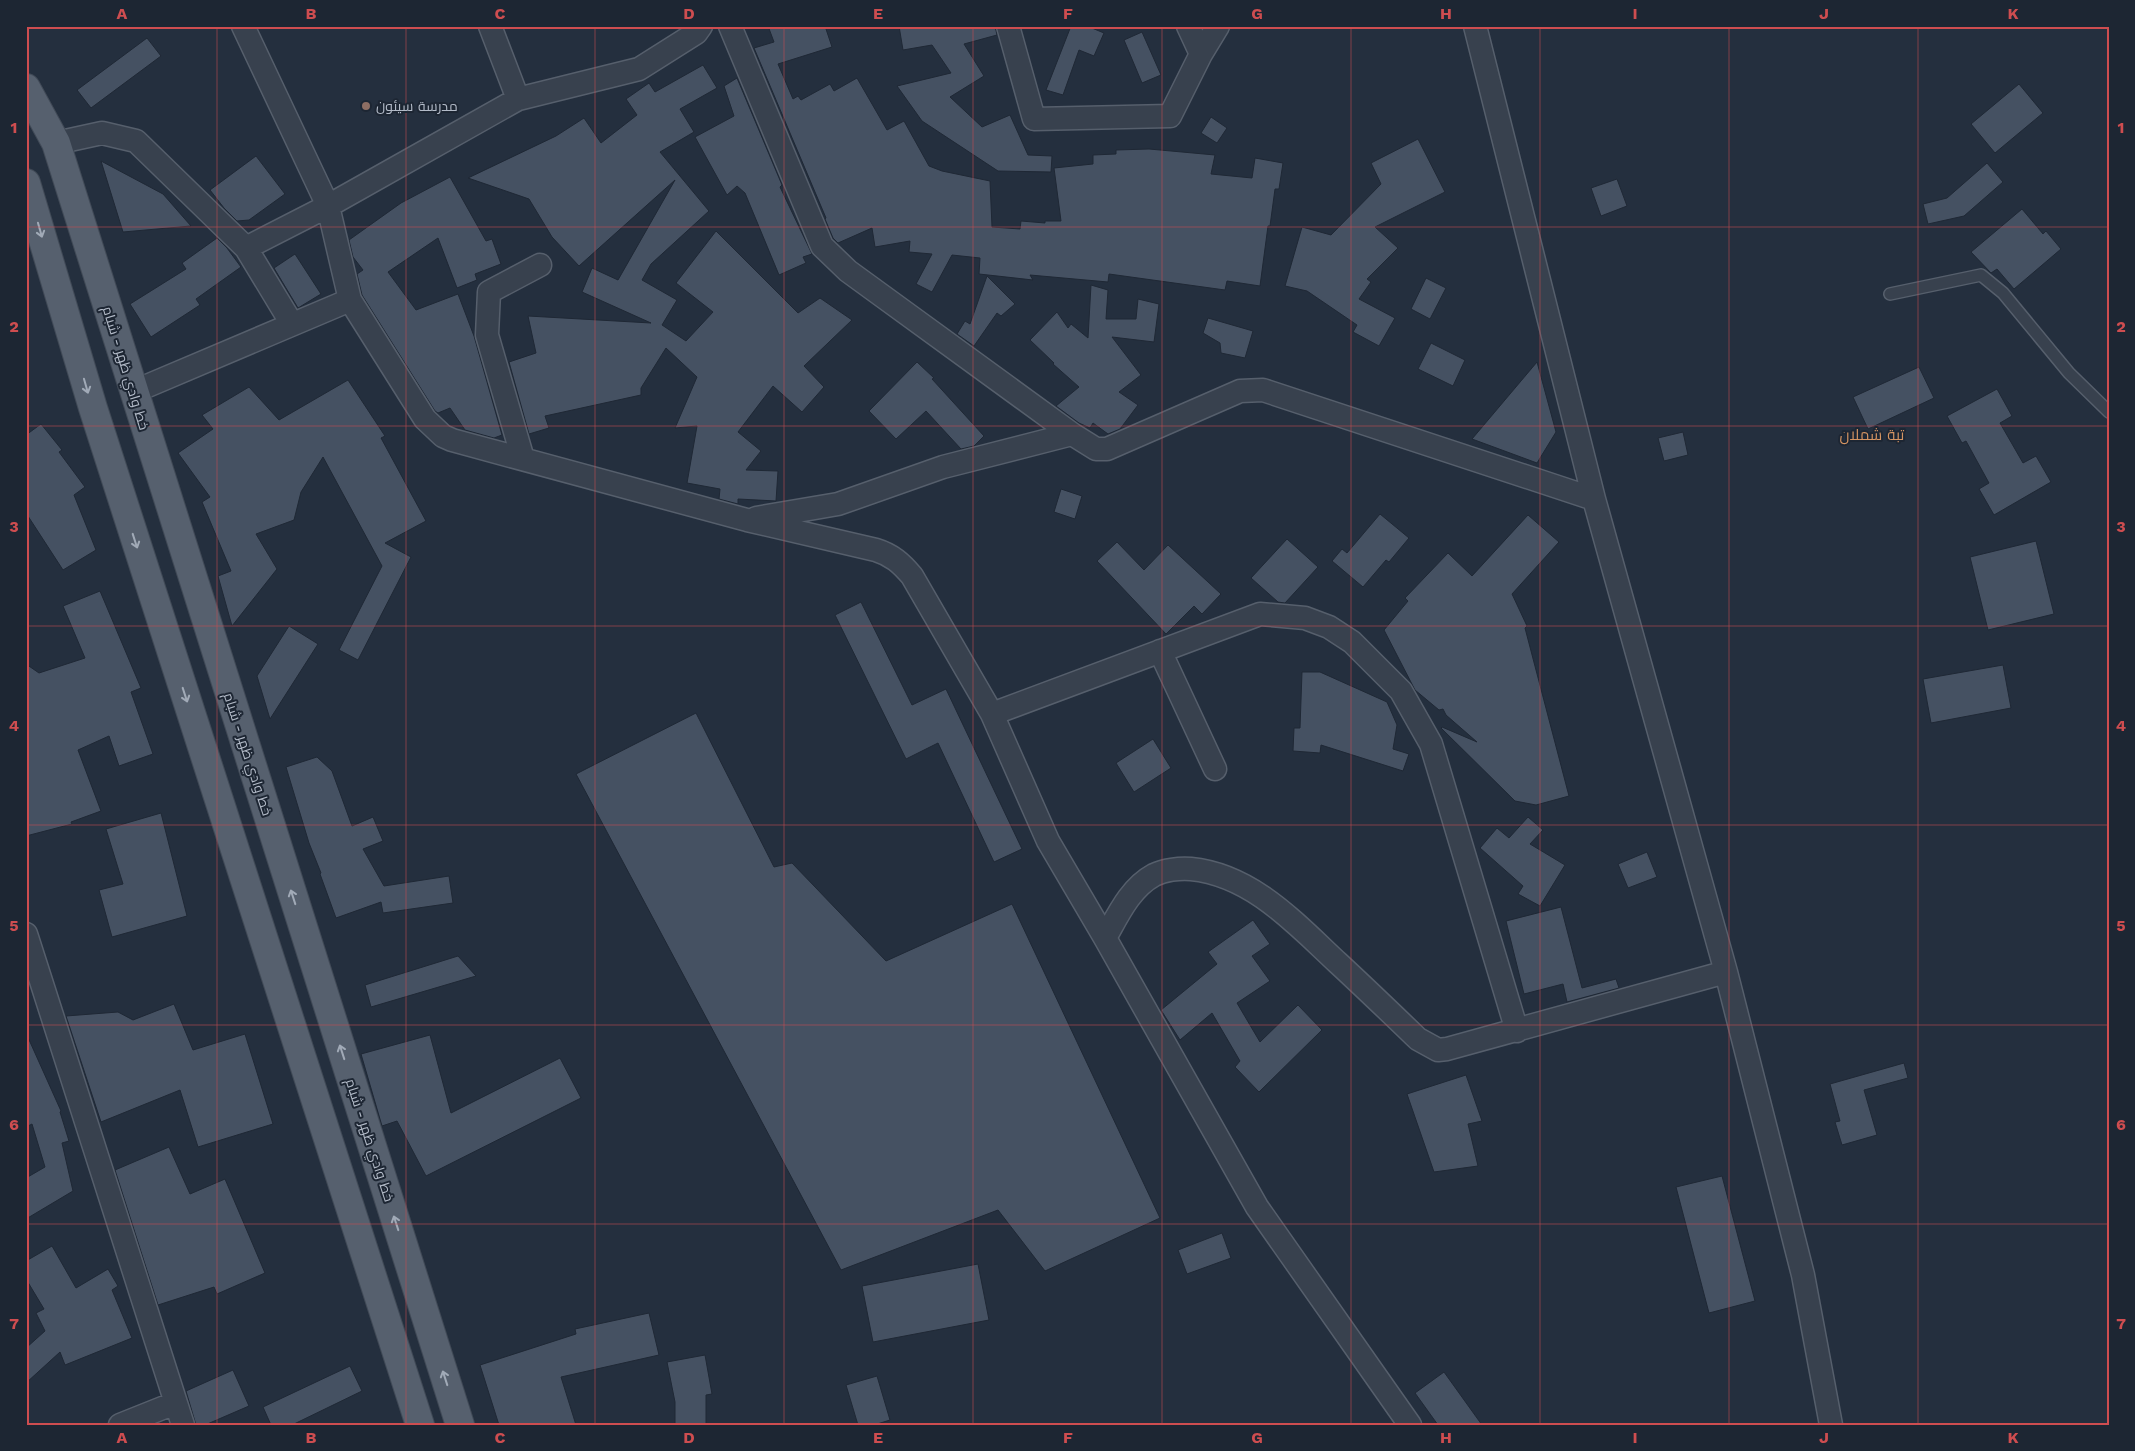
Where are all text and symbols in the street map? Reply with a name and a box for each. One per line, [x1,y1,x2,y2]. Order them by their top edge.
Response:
text: A [117,4,128,23]
text: B [306,4,317,23]
text: C [495,4,506,23]
text: D [683,4,695,23]
text: E [873,4,883,23]
text: F [1063,4,1073,23]
text: G [1251,4,1263,23]
text: H [1440,4,1452,23]
text: I [1632,4,1638,23]
text: J [1819,4,1829,23]
text: K [2007,4,2019,23]
place label: مدرسة سيئون [376,98,458,114]
marker: مدرسة سيئون [360,100,372,112]
text: 1 [11,118,17,137]
text: 1 [2118,118,2124,137]
one-way arrow [36,222,46,238]
street label: خط وادي ظهر - شبام [96,304,152,433]
text: 2 [9,317,19,336]
text: 2 [2116,317,2126,336]
one-way arrow [82,378,92,394]
district label: تبة شملان [1840,426,1904,445]
text: 3 [9,517,19,536]
text: 3 [2116,517,2126,536]
one-way arrow [131,532,141,548]
one-way arrow [181,687,191,703]
street label: خط وادي ظهر - شبام [217,691,275,819]
text: 4 [9,716,19,735]
text: 4 [2116,716,2126,735]
one-way arrow [287,889,297,905]
text: 5 [9,916,19,935]
text: 5 [2116,916,2126,935]
one-way arrow [337,1044,346,1060]
street label: خط وادي ظهر - شبام [339,1077,397,1205]
text: 6 [9,1115,19,1134]
text: 6 [2116,1115,2126,1134]
one-way arrow [391,1216,401,1232]
text: 7 [9,1314,19,1333]
text: 7 [2116,1314,2126,1333]
one-way arrow [440,1371,450,1387]
text: A [117,1428,128,1447]
text: B [306,1428,317,1447]
text: C [495,1428,506,1447]
text: D [683,1428,695,1447]
text: E [873,1428,883,1447]
text: F [1063,1428,1073,1447]
text: G [1251,1428,1263,1447]
text: H [1440,1428,1452,1447]
text: I [1632,1428,1638,1447]
text: J [1819,1428,1829,1447]
text: K [2007,1428,2019,1447]

